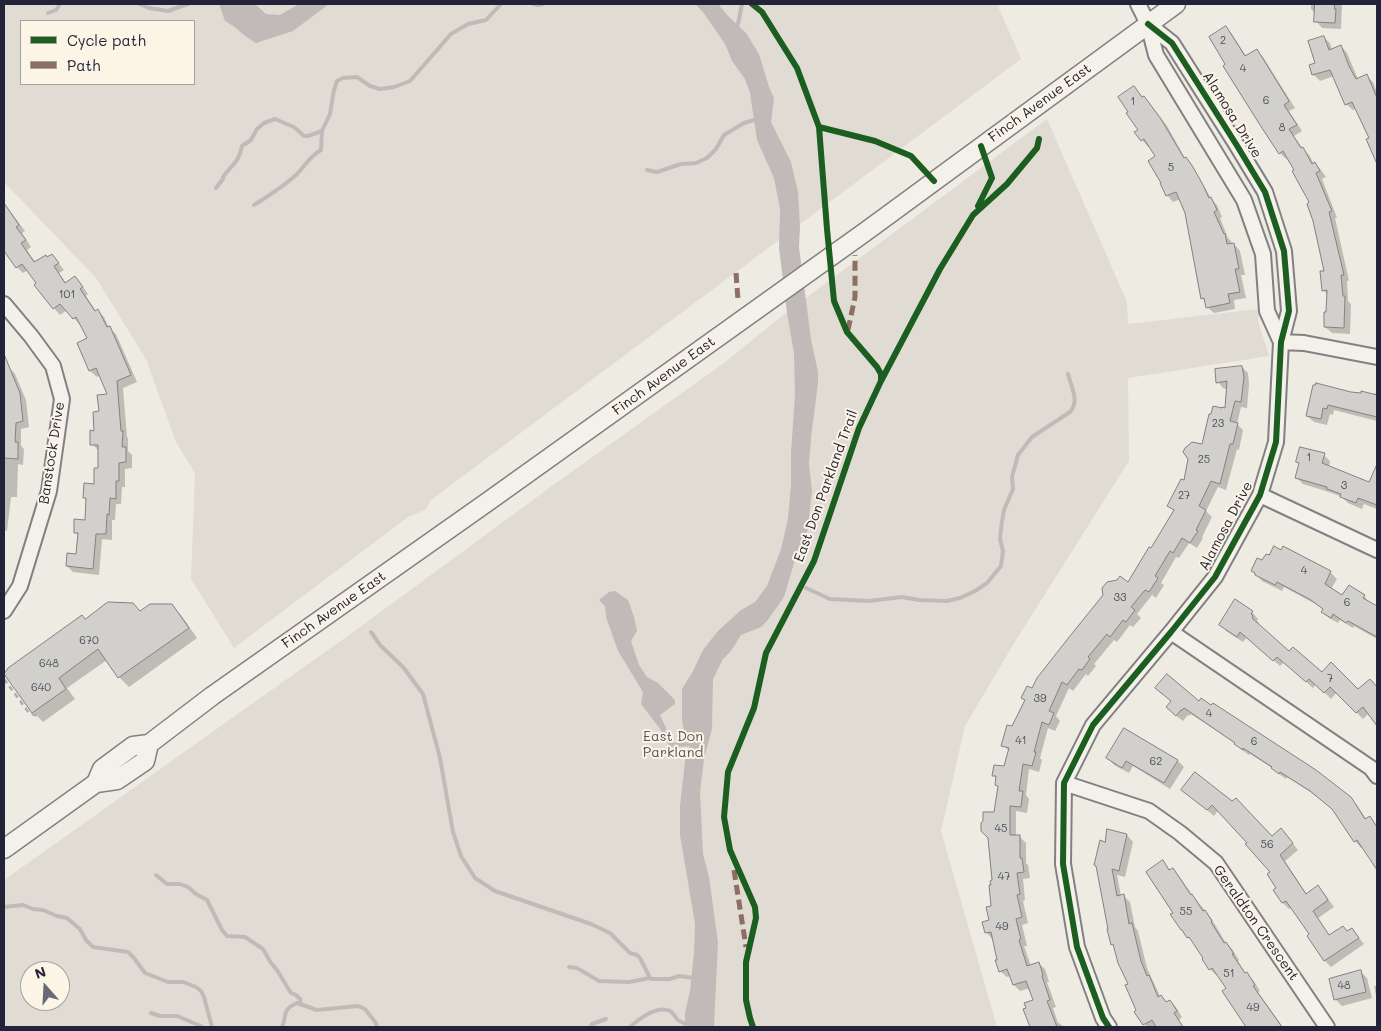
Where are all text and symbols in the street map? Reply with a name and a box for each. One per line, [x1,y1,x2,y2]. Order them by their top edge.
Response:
legend [20,20,195,85]
text: Cycle path [67,30,146,50]
house number: 2 [1220,34,1226,48]
text: Path [67,55,101,75]
street label: Finch Avenue East [985,60,1095,146]
house number: 4 [1240,62,1246,76]
street label: Alamosa Drive [1199,69,1265,161]
house number: 6 [1263,94,1269,108]
house number: 1 [1131,95,1135,109]
house number: 8 [1279,121,1285,135]
house number: 5 [1168,161,1174,175]
house number: 101 [59,288,75,302]
street label: Finch Avenue East [609,333,719,419]
street label: Banstock Drive [36,401,68,505]
street label: East Don Parkland Trail [791,408,861,564]
house number: 23 [1212,417,1224,431]
house number: 1 [1307,451,1311,465]
house number: 25 [1198,453,1210,467]
street label: Alamosa Drive [1195,479,1257,573]
house number: 3 [1341,479,1347,493]
house number: 27 [1178,489,1190,503]
house number: 4 [1301,564,1307,578]
street label: Finch Avenue East [279,568,389,652]
house number: 33 [1114,591,1126,605]
house number: 6 [1344,596,1350,610]
house number: 670 [79,634,99,648]
house number: 648 [39,657,59,671]
house number: 7 [1327,672,1333,686]
house number: 640 [31,681,51,695]
house number: 39 [1034,692,1046,706]
house number: 4 [1206,707,1212,721]
park label: East Don Parkland [643,729,703,762]
house number: 41 [1015,734,1027,748]
house number: 6 [1251,735,1257,749]
house number: 62 [1150,755,1162,769]
house number: 45 [995,822,1007,836]
house number: 56 [1260,838,1274,852]
street label: Geraldton Crescent [1210,862,1302,984]
house number: 47 [998,870,1010,884]
house number: 55 [1180,905,1192,919]
house number: 49 [996,920,1008,934]
north arrow [20,961,70,1011]
text: N [32,962,48,983]
house number: 51 [1223,967,1235,981]
house number: 48 [1337,979,1351,993]
house number: 49 [1247,1001,1259,1015]

